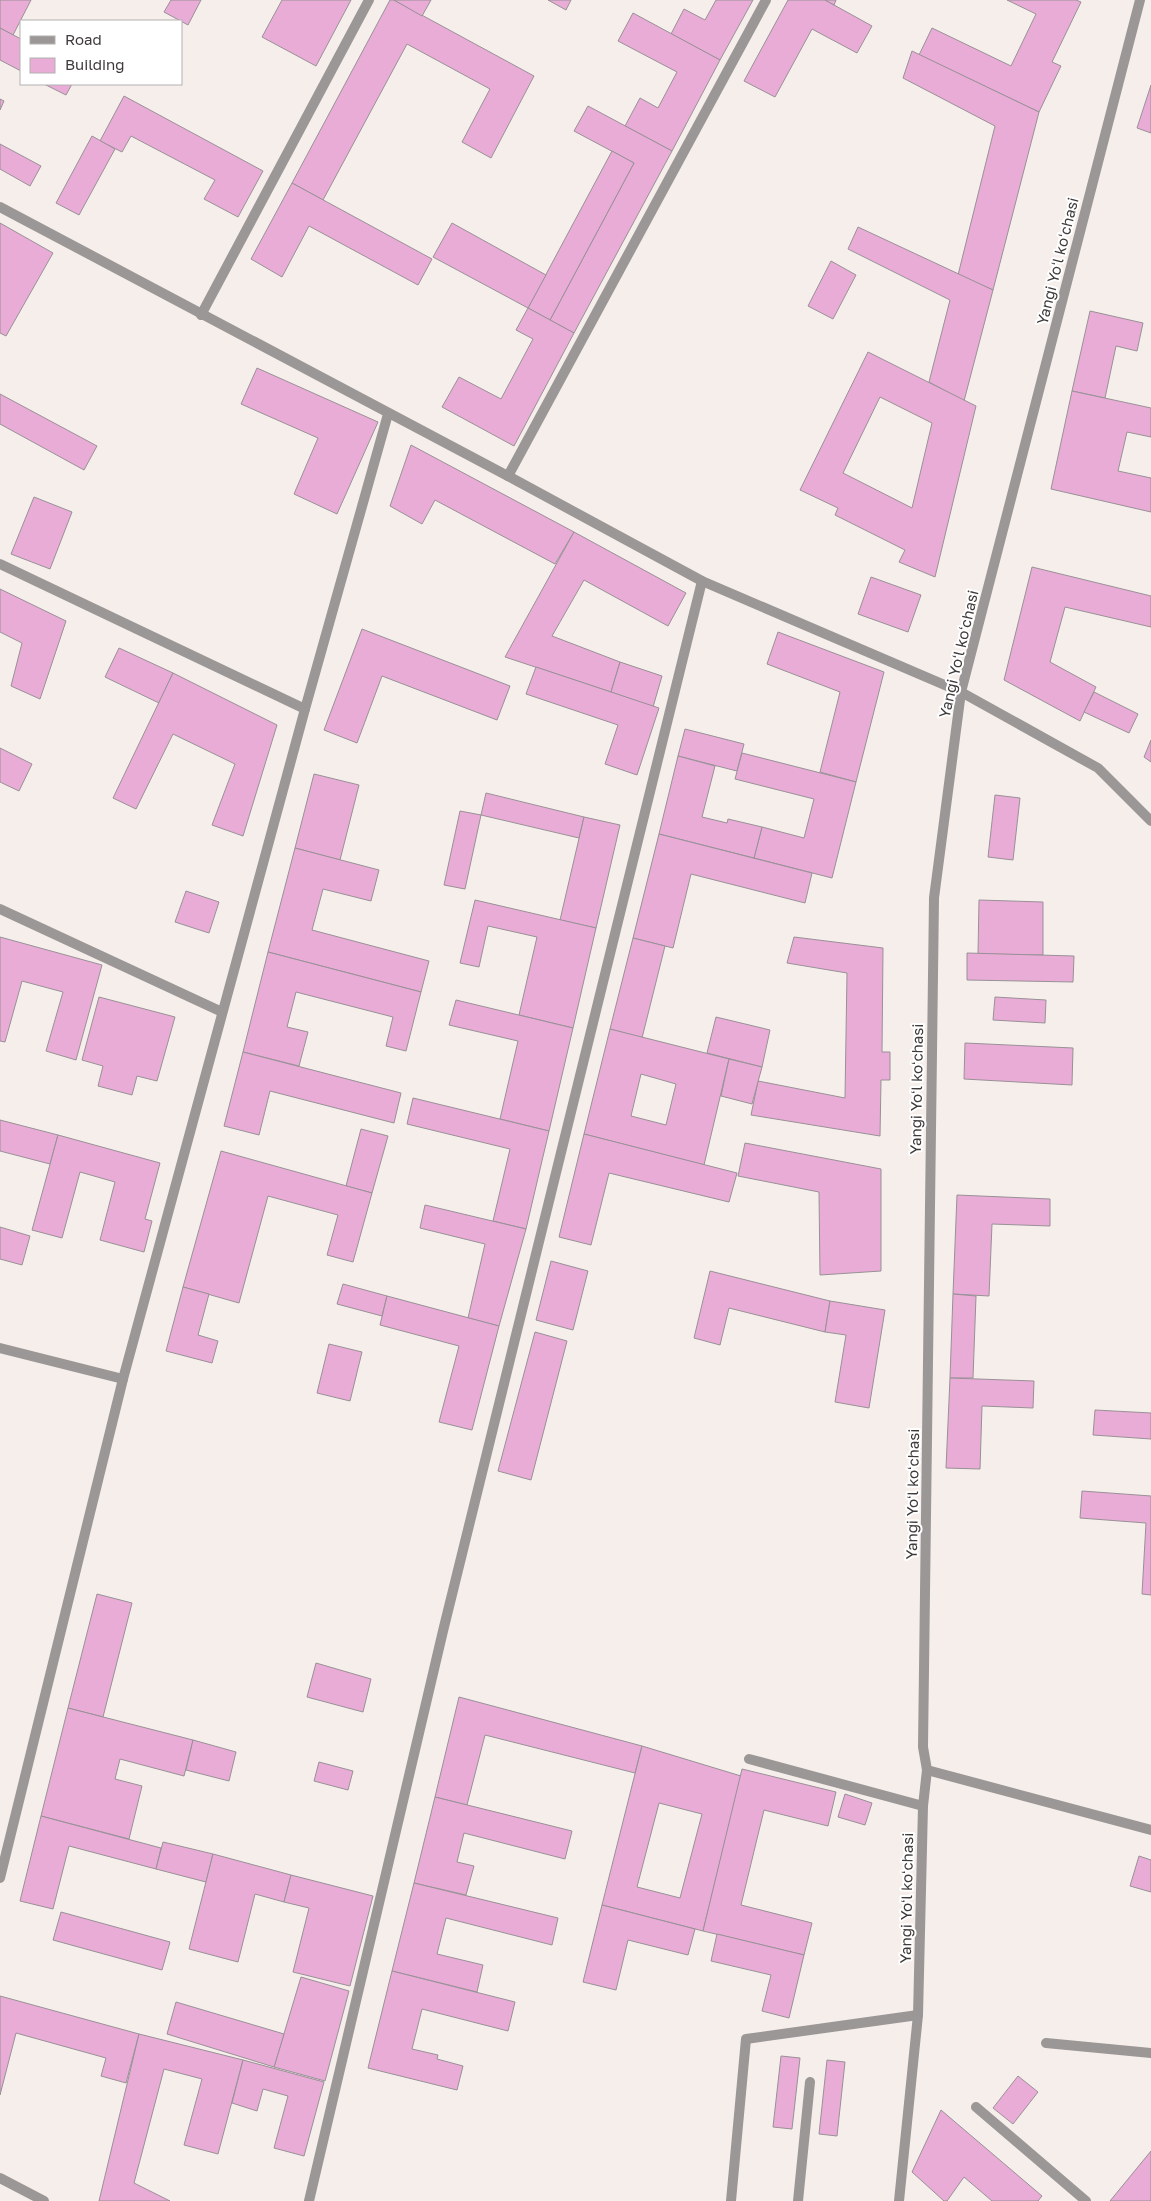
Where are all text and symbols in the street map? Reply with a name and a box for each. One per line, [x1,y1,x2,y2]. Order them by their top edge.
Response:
legend [20,20,182,85]
text: Road [65,30,102,48]
text: Building [65,55,125,73]
street label: Yangi Yoʻl koʻchasi [1032,195,1082,327]
street label: Yangi Yoʻl koʻchasi [935,588,981,720]
street label: Yangi Yoʻl koʻchasi [906,1023,926,1155]
street label: Yangi Yoʻl koʻchasi [902,1428,922,1560]
street label: Yangi Yoʻl koʻchasi [896,1832,916,1964]

